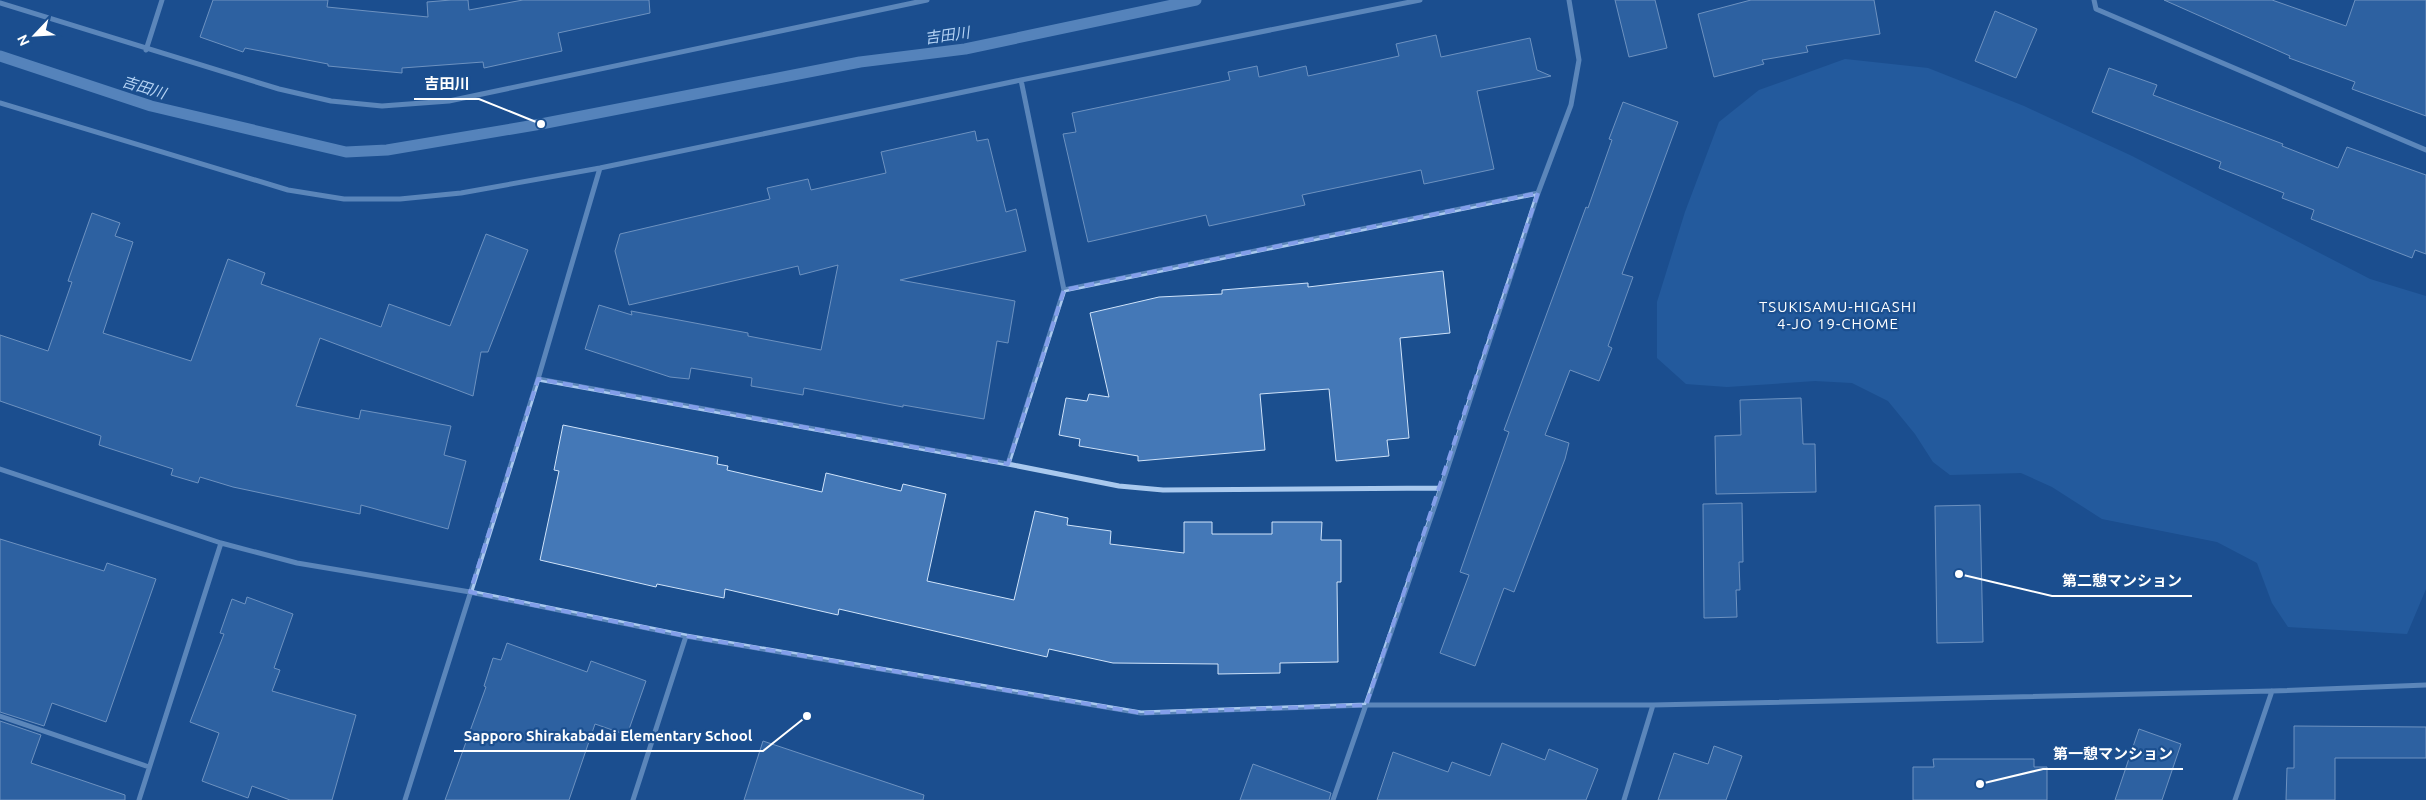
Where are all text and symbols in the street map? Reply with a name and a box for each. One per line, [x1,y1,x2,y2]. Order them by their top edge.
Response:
north arrow [10,10,60,60]
water label: 吉田川 [924,23,972,47]
text: N [14,32,33,49]
callout: 吉田川 [414,69,479,99]
water label: 吉田川 [120,72,170,102]
text: 吉田川 [424,75,470,92]
district label: TSUKISAMU-HIGASHI 4-JO 19-CHOME [1759,298,1917,332]
callout: 第二憩マンション [2052,566,2192,596]
text: 第二憩マンション [2062,572,2182,589]
callout: Sapporo Shirakabadai Elementary School [454,721,763,751]
text: Sapporo Shirakabadai Elementary School [464,727,753,744]
callout: 第一憩マンション [2043,739,2183,769]
text: 第一憩マンション [2053,745,2173,762]

